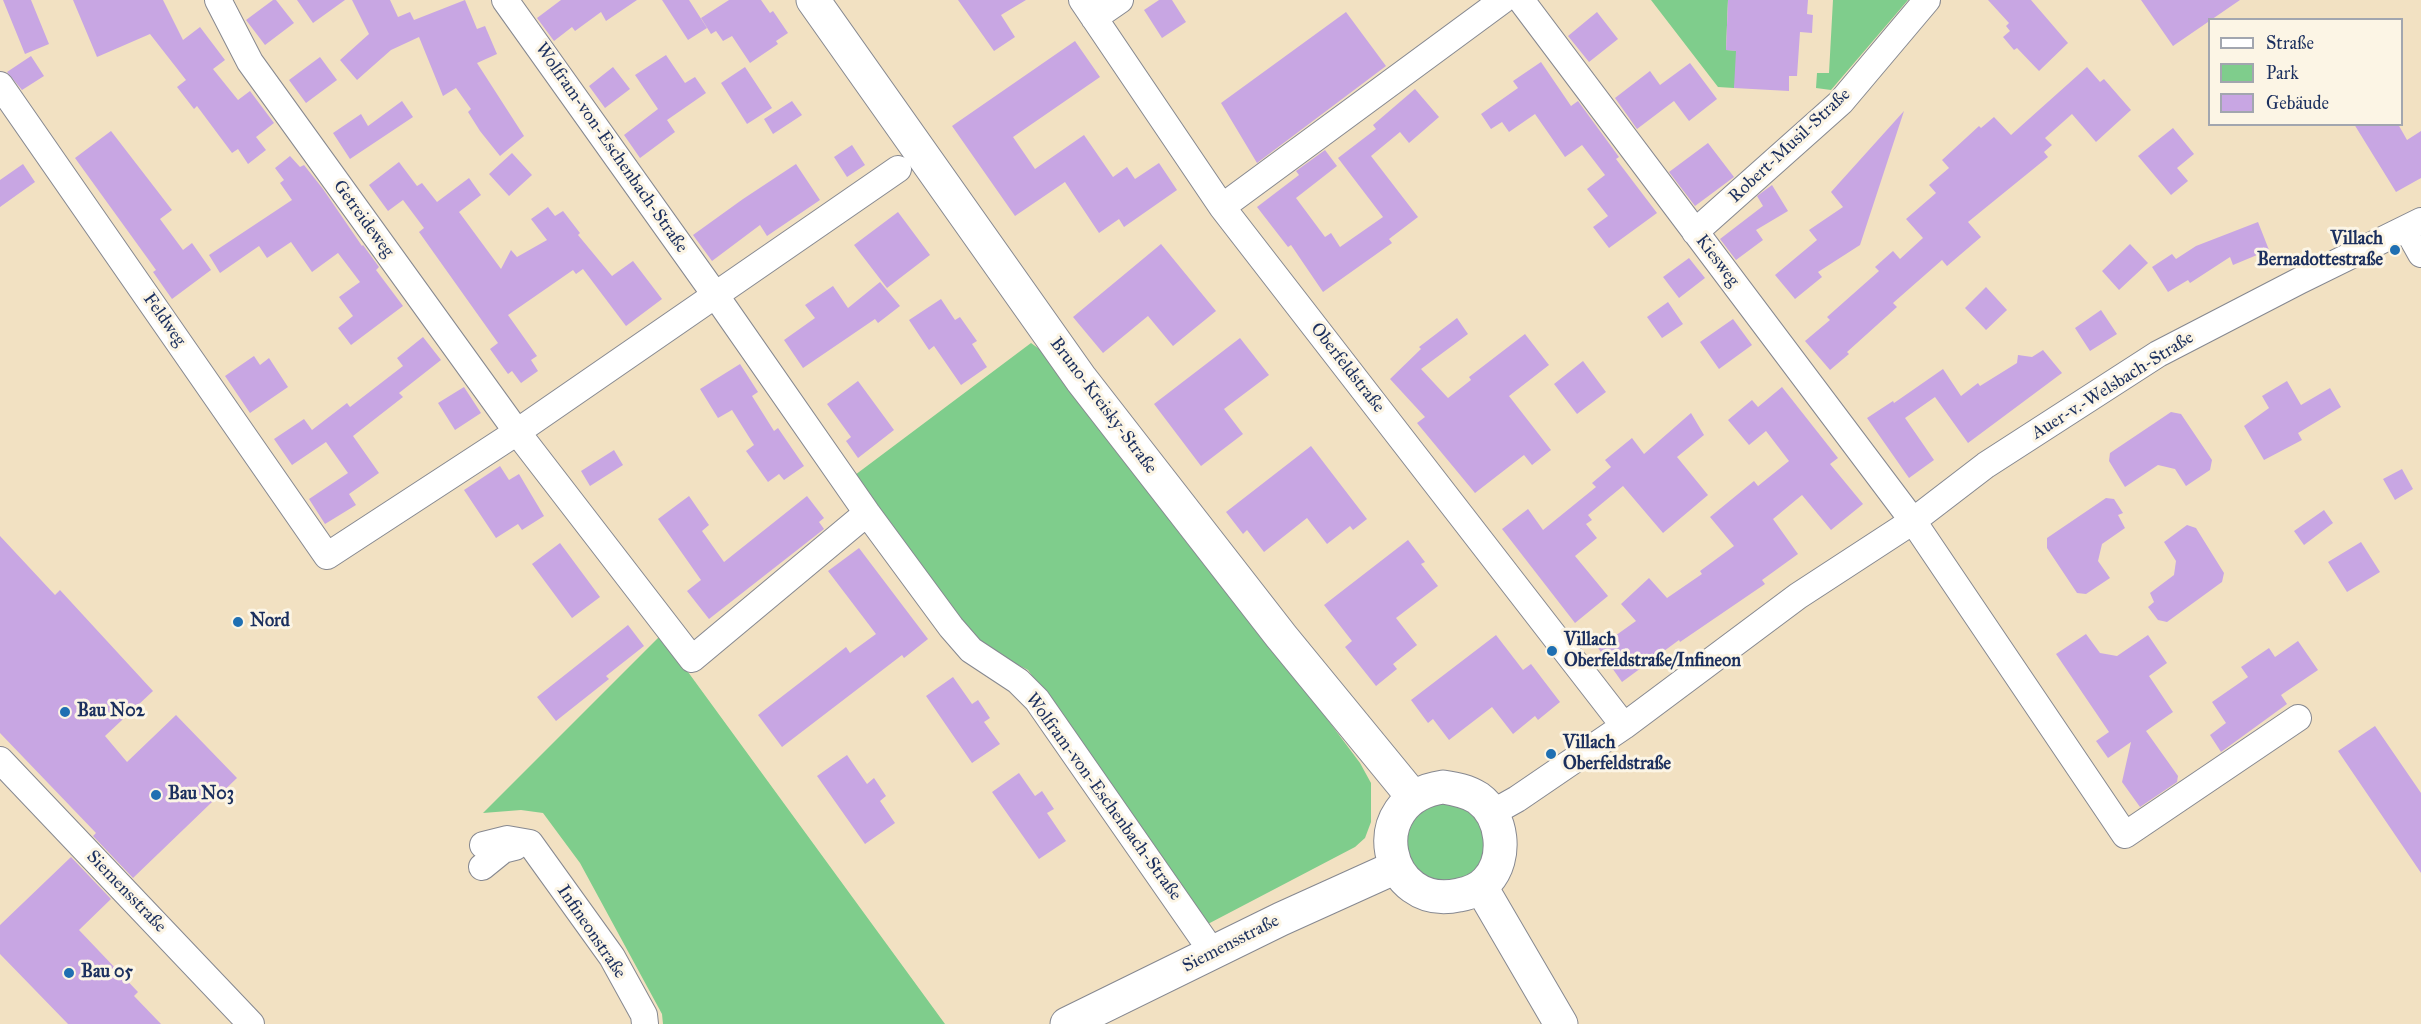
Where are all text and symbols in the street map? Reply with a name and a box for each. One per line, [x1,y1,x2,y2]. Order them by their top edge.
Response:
legend [2208,18,2403,126]
text: Straße [2266,32,2314,54]
street label: Wolfram-von-Eschenbach-Straße [530,39,692,257]
text: Park [2266,62,2299,84]
street label: Robert-Musil-Straße [1725,84,1855,208]
text: Gebäude [2266,92,2329,114]
street label: Getreideweg [328,176,398,262]
place label: Villach Bernadottestraße [2257,229,2383,272]
street label: Kiesweg [1691,231,1743,291]
marker: Villach Bernadottestraße [2388,243,2402,257]
street label: Feldweg [138,289,190,351]
street label: Oberfeldstraße [1305,319,1389,417]
street label: Auer-v.-Welsbach-Straße [2028,327,2198,445]
street label: Bruno-Kreisky-Straße [1045,334,1161,478]
place label: Nord [250,611,290,633]
marker: Nord [231,615,245,629]
place label: Villach Oberfeldstraße/Infineon [1564,630,1741,672]
marker: Villach Oberfeldstraße/Infineon [1545,644,1559,658]
street label: Wolfram-von-Eschenbach-Straße [1020,689,1186,905]
place label: Bau N02 [77,701,145,723]
marker: Bau N02 [58,705,72,719]
place label: Villach Oberfeldstraße [1563,733,1671,776]
marker: Villach Oberfeldstraße [1544,747,1558,761]
place label: Bau N03 [168,784,234,806]
marker: Bau N03 [149,788,163,802]
street label: Siemensstraße [82,846,170,938]
street label: Infineonstraße [552,881,630,983]
street label: Siemensstraße [1179,910,1283,978]
place label: Bau 05 [81,962,133,984]
marker: Bau 05 [62,966,76,980]

